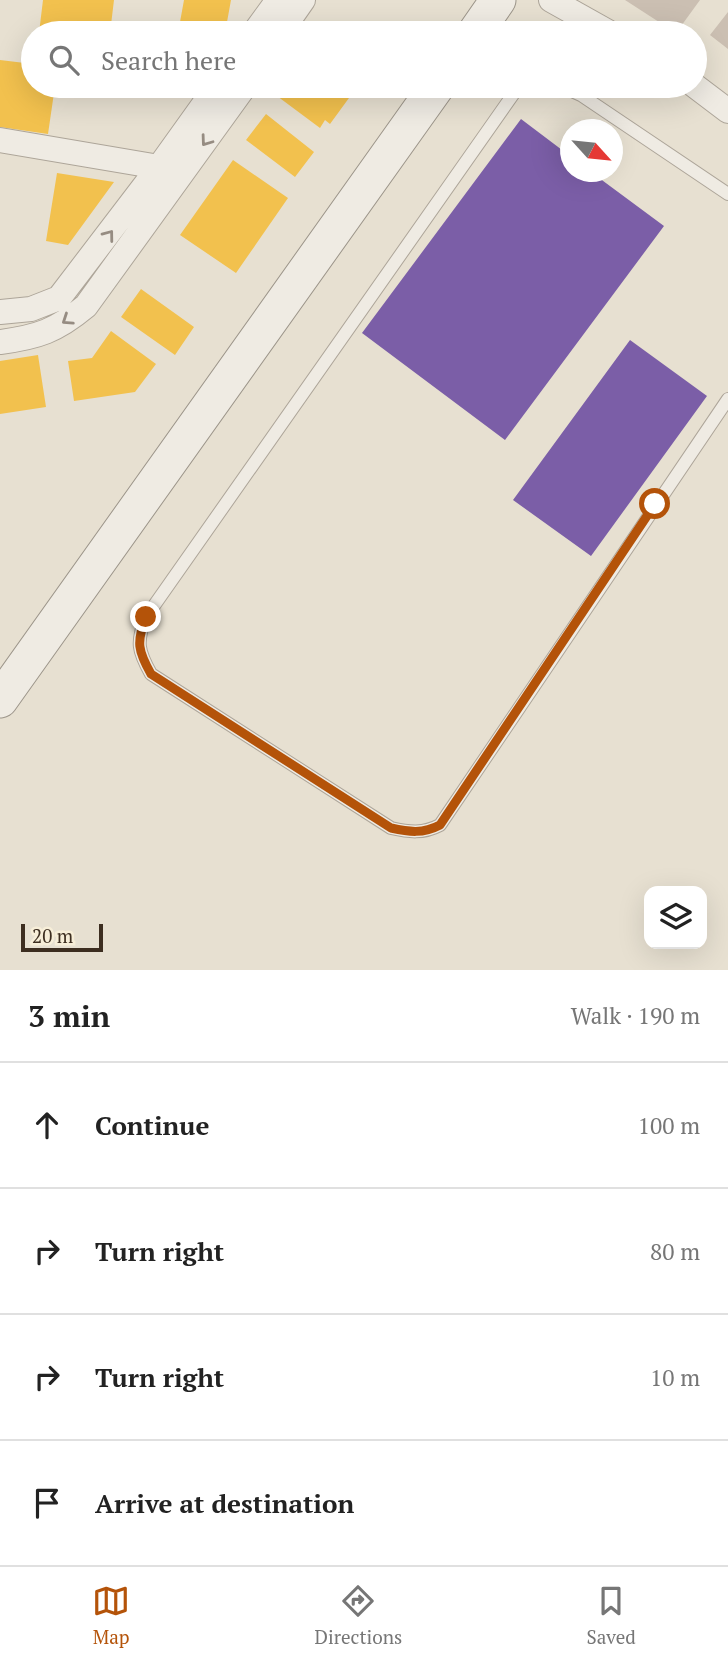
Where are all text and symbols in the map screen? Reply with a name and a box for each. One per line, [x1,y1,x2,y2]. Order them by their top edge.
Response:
search box [21,21,707,98]
icon: search [45,41,83,79]
text: Search here [101,43,236,77]
north arrow [560,119,623,182]
one-way arrow [202,134,214,146]
one-way arrow [100,230,113,243]
one-way arrow [62,312,75,324]
route start [639,488,670,519]
route end [130,601,161,632]
map controls [644,886,707,949]
button: layers [644,886,707,949]
scale bar [21,921,103,953]
text: 20 m [32,923,73,948]
text: 3 min [28,996,110,1036]
text: Walk · 190 m [571,1000,700,1031]
icon: ahead [28,1106,66,1144]
text: Continue [95,1108,209,1142]
text: 100 m [638,1110,700,1141]
icon: right [28,1232,66,1270]
text: Turn right [95,1234,224,1268]
text: 80 m [650,1236,700,1267]
icon: right [28,1358,66,1396]
text: Turn right [95,1360,224,1394]
text: 10 m [650,1362,700,1393]
icon: arrive [28,1484,66,1522]
text: Arrive at destination [95,1486,354,1520]
tab: Map [92,1582,130,1649]
tab: Directions [315,1582,402,1649]
tab: Saved [587,1582,636,1649]

